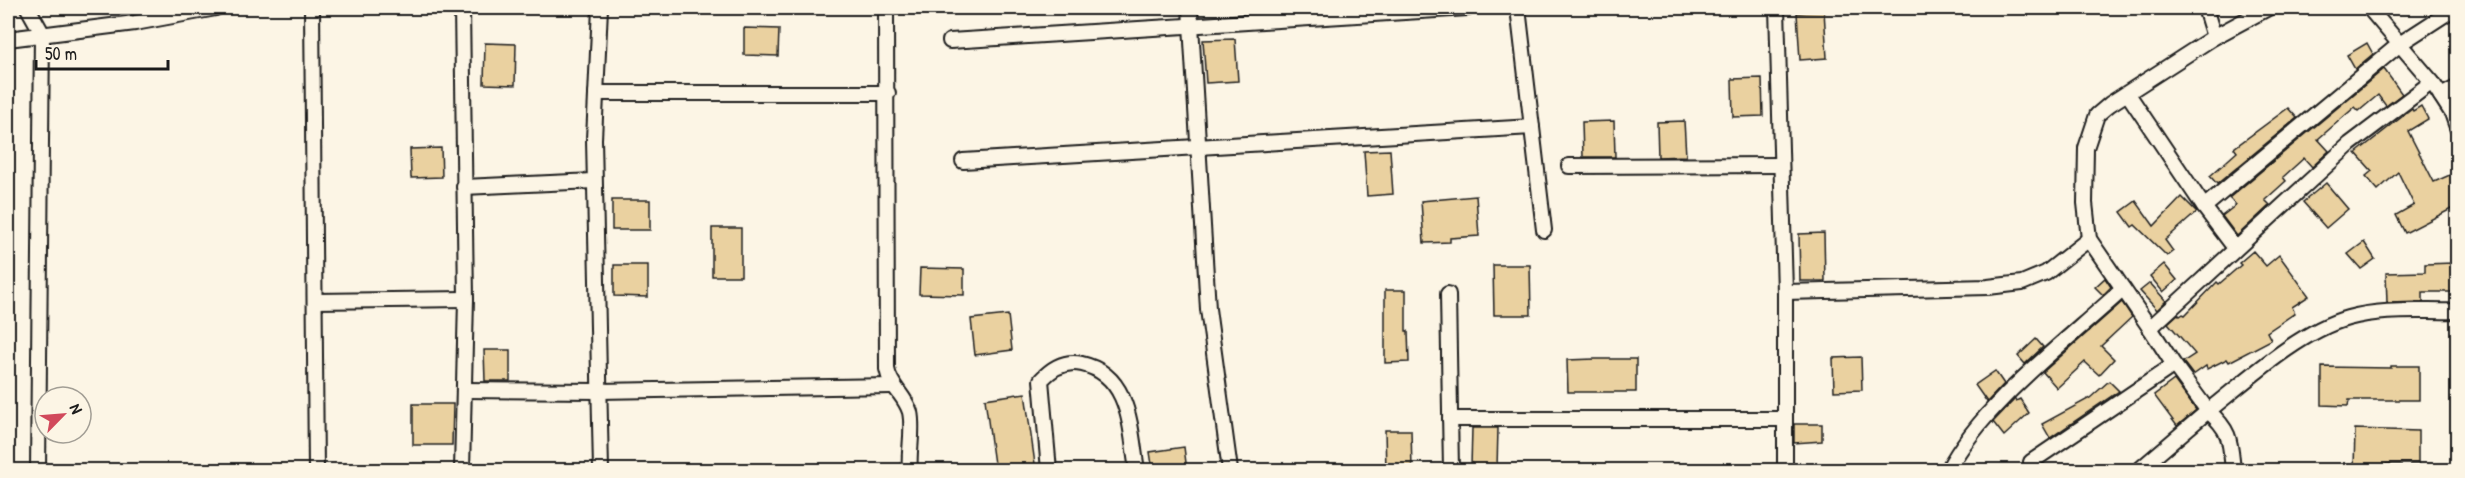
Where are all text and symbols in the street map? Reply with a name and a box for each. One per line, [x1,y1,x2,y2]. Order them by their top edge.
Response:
scale bar [36,33,168,71]
text: 50 m [45,41,77,66]
north arrow [33,385,93,445]
text: N [65,400,89,418]

